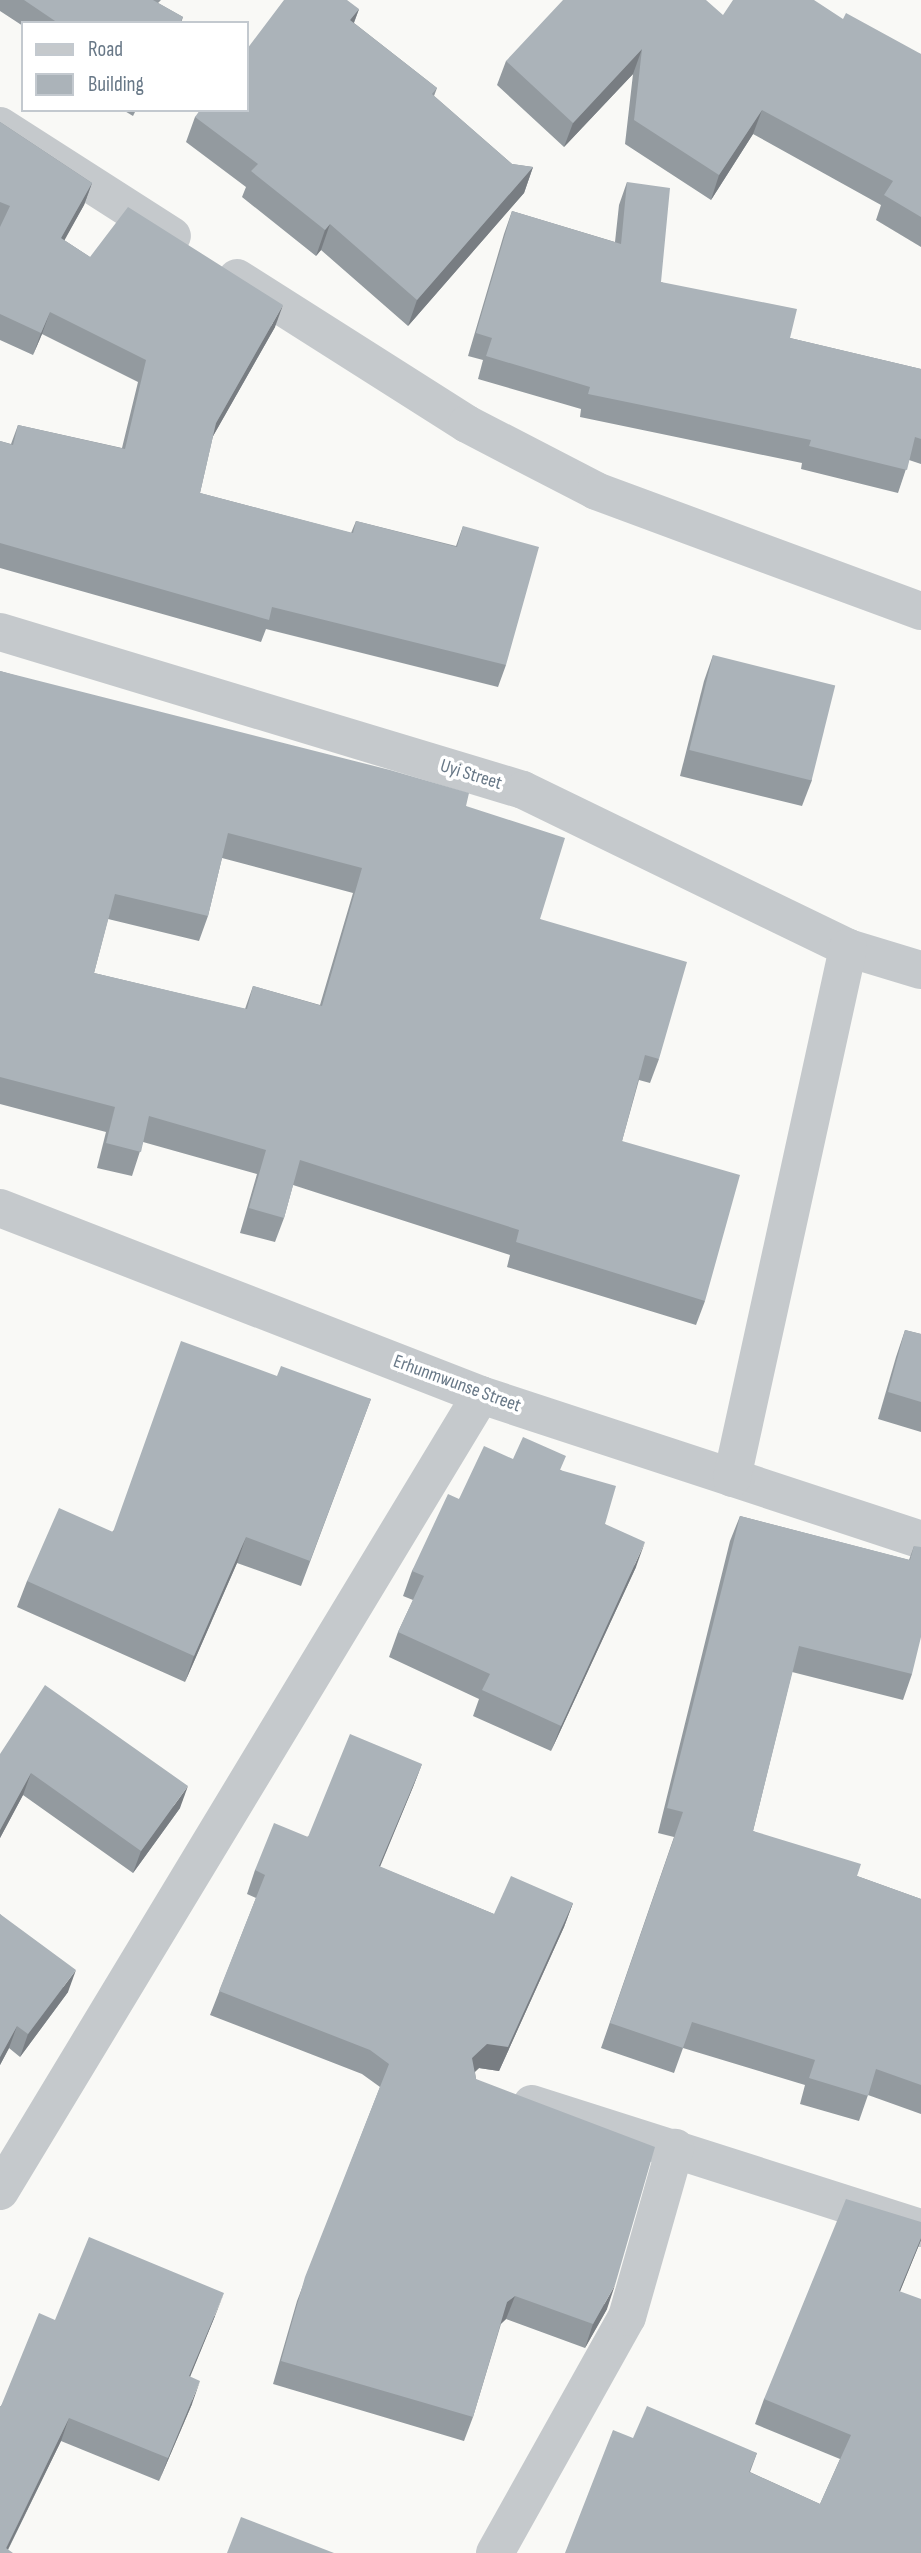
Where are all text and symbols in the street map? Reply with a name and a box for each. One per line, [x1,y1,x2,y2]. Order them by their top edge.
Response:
legend [21,21,248,112]
text: Road [88,37,123,62]
text: Building [88,72,144,97]
street label: Uyi Street [437,755,505,795]
street label: Erhunmwunse Street [390,1350,524,1418]

